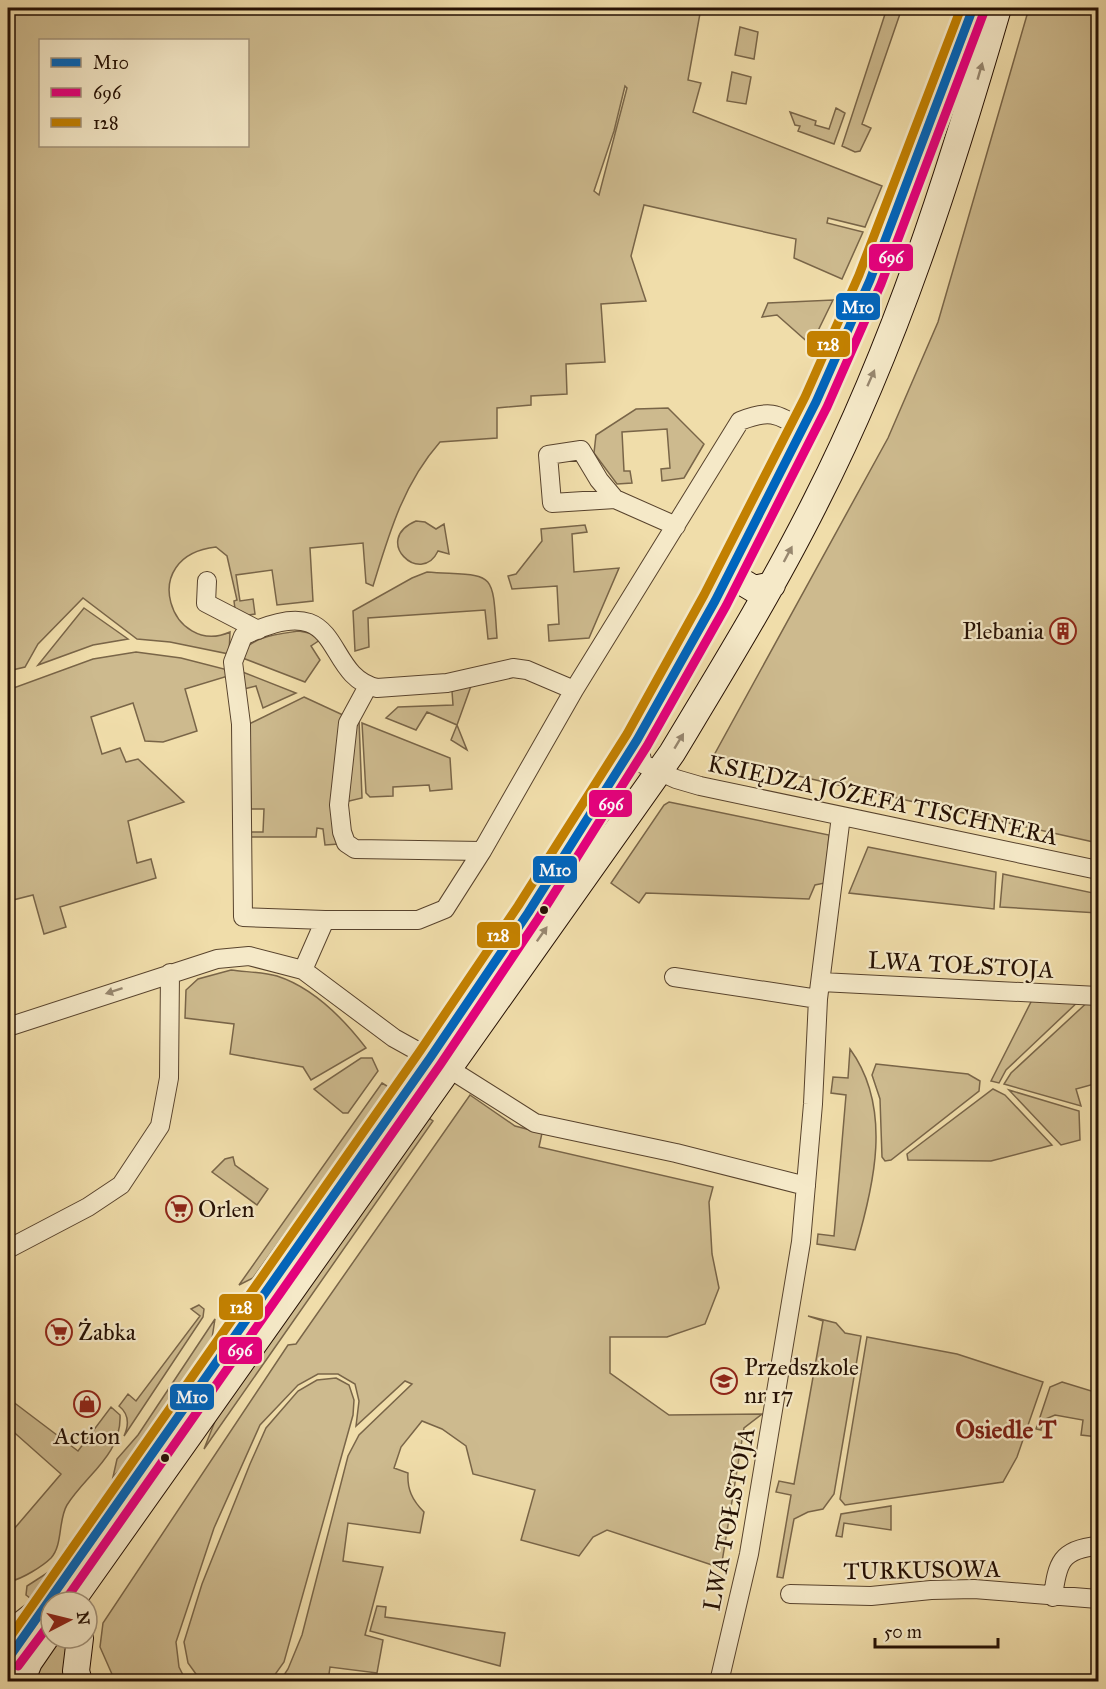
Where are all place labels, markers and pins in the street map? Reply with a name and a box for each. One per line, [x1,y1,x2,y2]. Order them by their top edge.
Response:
place label: Plebania [962,616,1045,646]
building icon: Plebania [1048,616,1078,646]
unlabelled marker [538,904,550,916]
supermarket icon: Orlen [164,1194,194,1224]
place label: Orlen [198,1194,255,1224]
supermarket icon: Żabka [44,1317,74,1347]
place label: Żabka [78,1317,137,1347]
place label: Przedszkole nr 17 [744,1352,859,1410]
school or university icon: Przedszkole nr 17 [709,1366,739,1396]
shop icon: Action [72,1389,102,1419]
place label: Action [53,1421,120,1451]
unlabelled marker [159,1452,171,1464]

